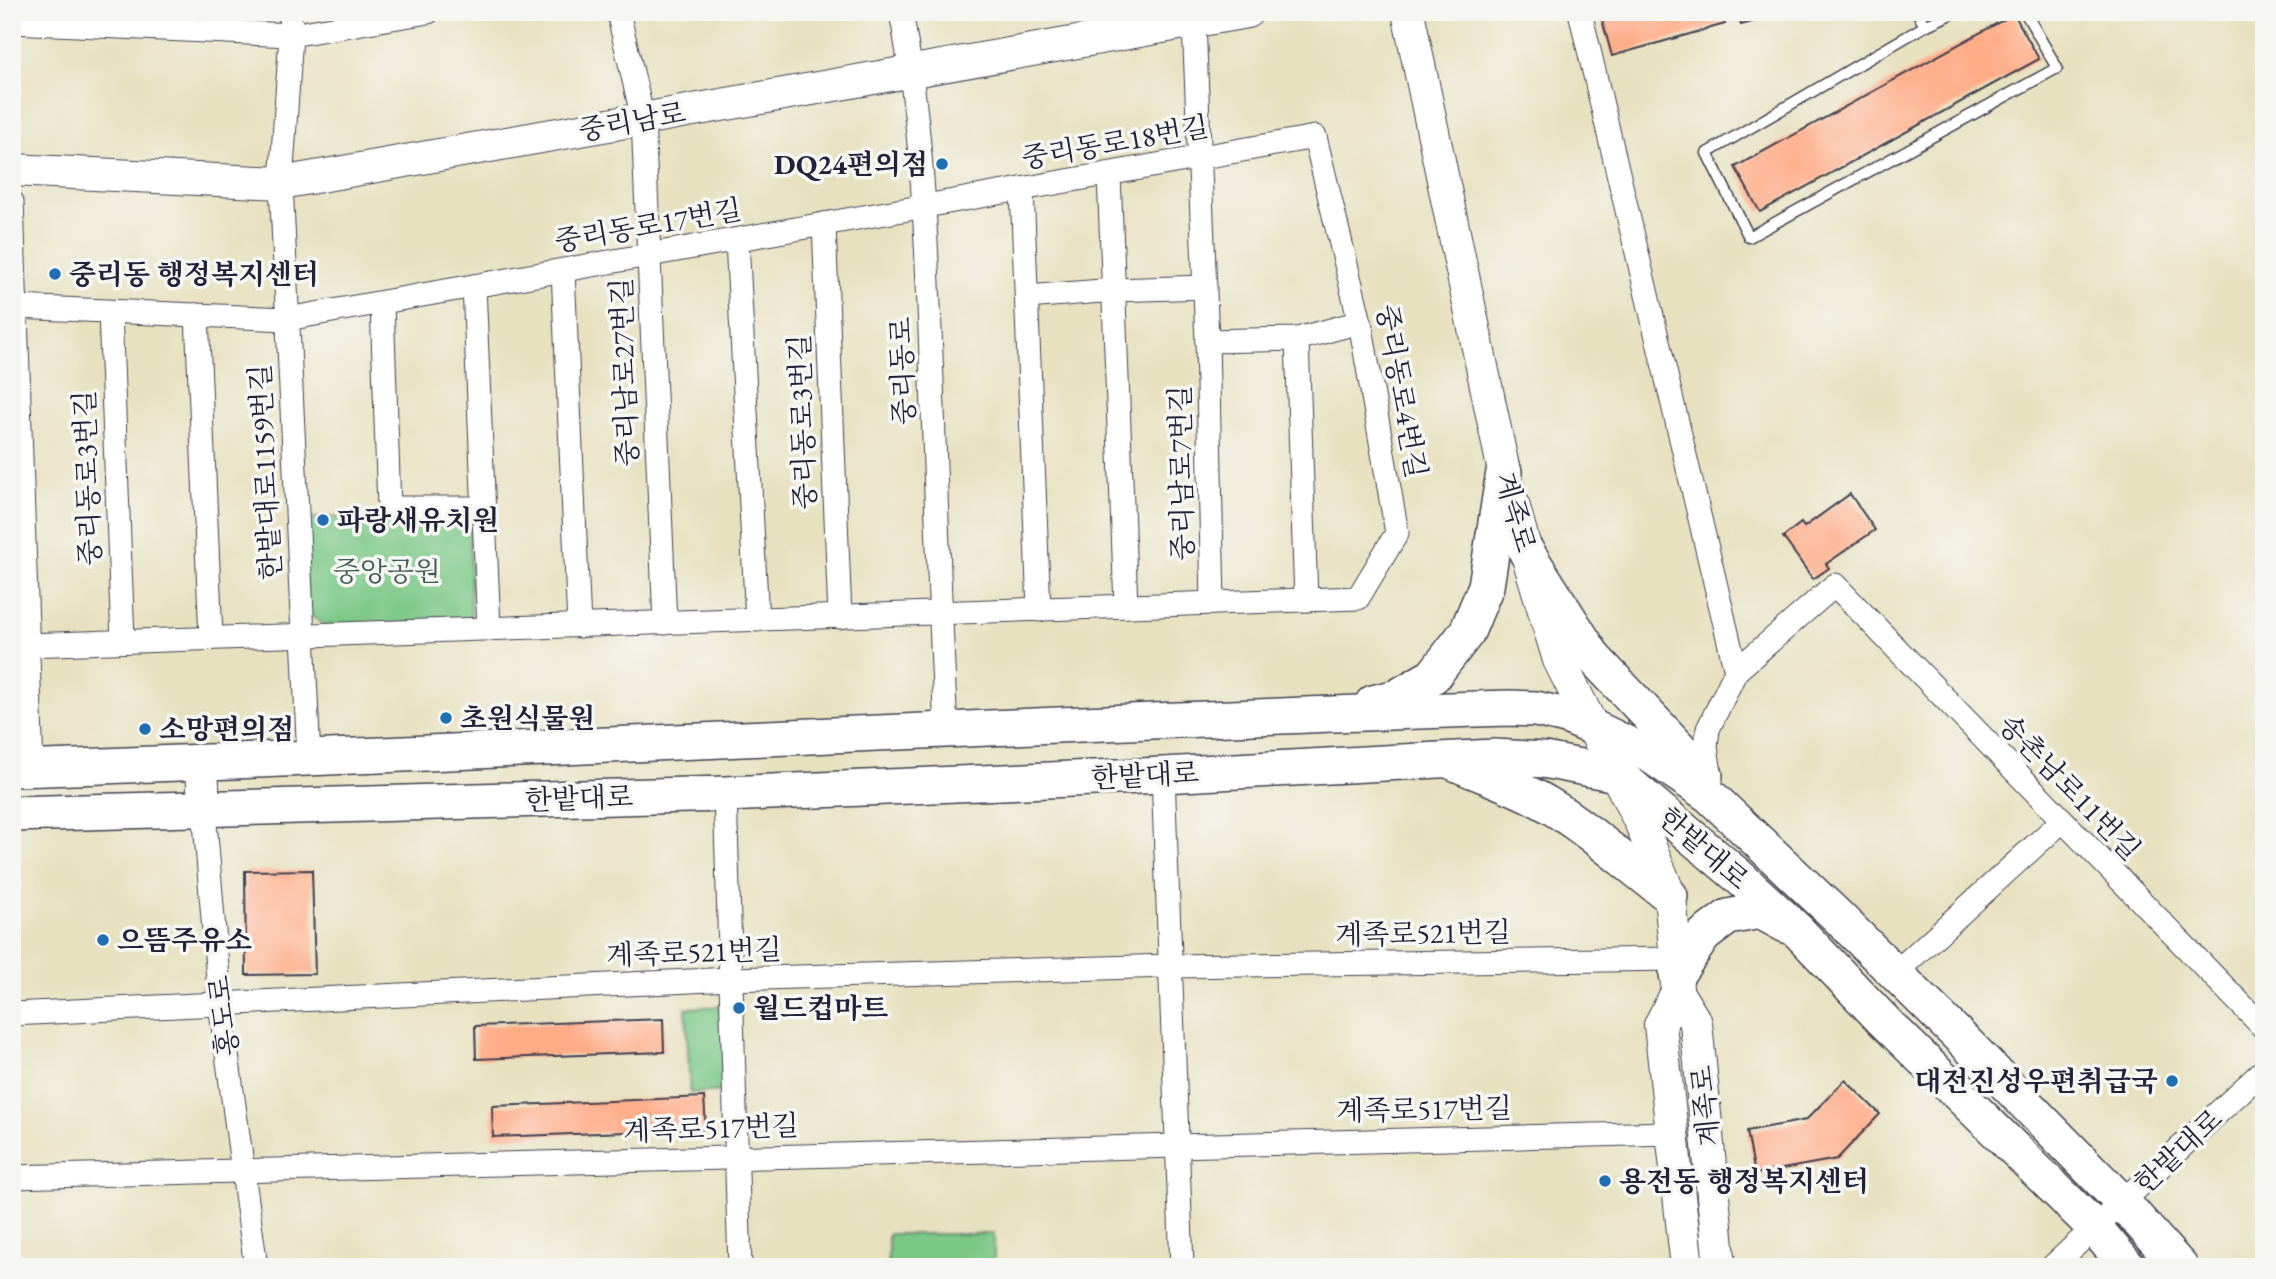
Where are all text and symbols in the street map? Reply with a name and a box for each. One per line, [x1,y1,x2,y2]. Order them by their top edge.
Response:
street label: 중리남로 [576,94,688,148]
street label: 중리동로18번길 [1019,108,1211,176]
place label: DQ24편의점 [774,146,928,182]
marker: DQ24편의점 [934,156,950,172]
street label: 중리동로17번길 [552,191,744,259]
place label: 중리동 행정복지센터 [69,256,319,292]
marker: 중리동 행정복지센터 [47,266,63,282]
street label: 중리남로27번길 [603,277,645,467]
street label: 중리동로4번길 [1369,301,1435,481]
street label: 중리동로 [882,316,922,426]
street label: 중리동로3번길 [781,334,823,510]
street label: 한밭대로1159번길 [241,363,289,581]
street label: 중리남로7번길 [1161,385,1201,561]
street label: 중리동로3번길 [66,390,108,566]
street label: 계족로 [1488,468,1544,556]
place label: 파랑새유치원 [337,502,499,538]
marker: 파랑새유치원 [315,512,331,528]
park label: 중앙공원 [333,553,441,589]
place label: 초원식물원 [460,700,595,736]
street label: 송촌남로11번길 [1991,706,2149,868]
marker: 초원식물원 [438,710,454,726]
place label: 소망편의점 [159,711,294,747]
marker: 소망편의점 [137,721,153,737]
street label: 한밭대로 [1090,754,1200,796]
street label: 한밭대로 [524,778,634,818]
street label: 한밭대로 [1651,799,1757,897]
street label: 계족로521번길 [1335,913,1511,953]
place label: 으뜸주유소 [117,922,252,958]
street label: 계족로521번길 [606,931,782,973]
marker: 으뜸주유소 [95,932,111,948]
street label: 홍도로 [200,974,246,1058]
place label: 월드컵마트 [753,990,888,1026]
marker: 월드컵마트 [731,1000,747,1016]
place label: 대전진성우편취급국 [1915,1063,2158,1099]
street label: 계족로 [1683,1064,1727,1148]
marker: 대전진성우편취급국 [2164,1073,2180,1089]
street label: 계족로517번길 [1336,1089,1512,1129]
street label: 한밭대로 [2126,1101,2230,1201]
street label: 계족로517번길 [623,1107,799,1149]
place label: 용전동 행정복지센터 [1619,1163,1869,1199]
marker: 용전동 행정복지센터 [1597,1173,1613,1189]

